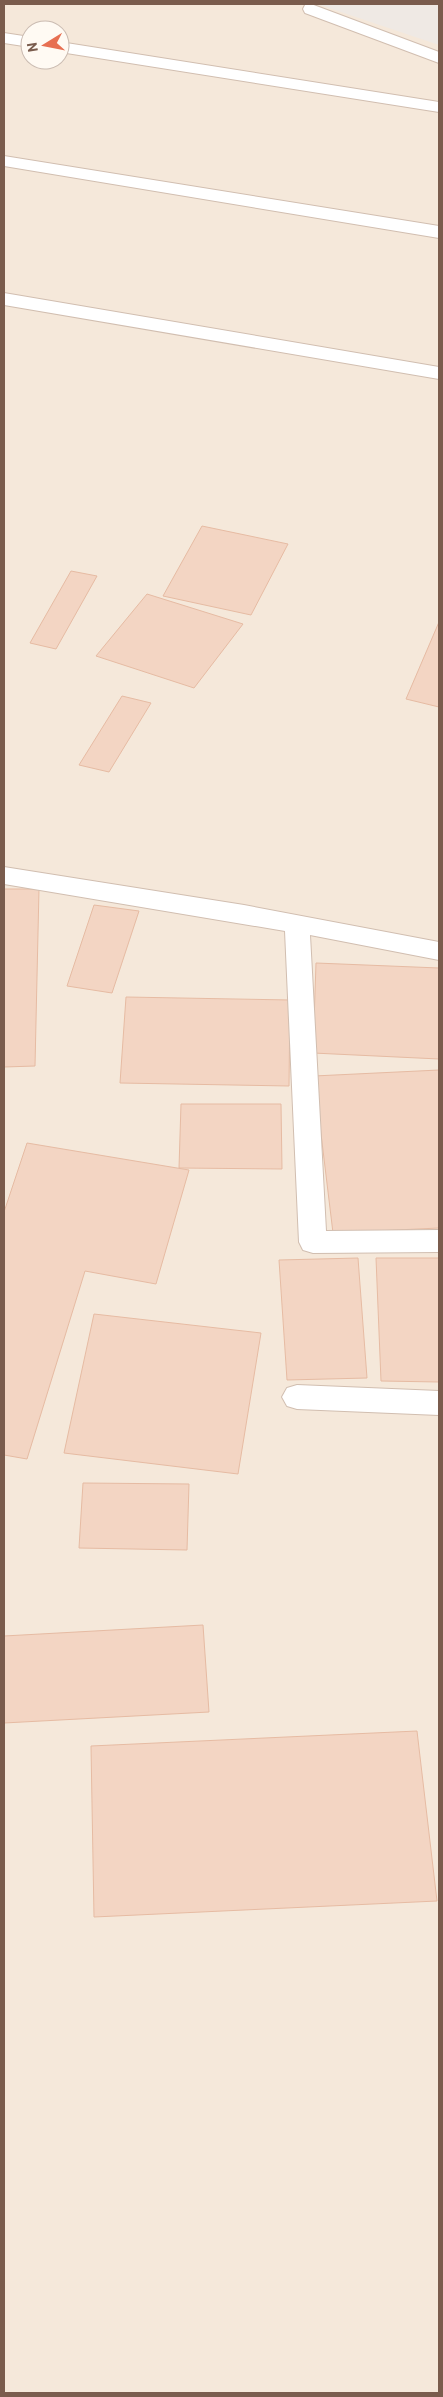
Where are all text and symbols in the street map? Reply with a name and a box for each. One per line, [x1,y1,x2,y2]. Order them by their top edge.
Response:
north arrow [20,20,70,70]
text: N [23,41,41,53]

